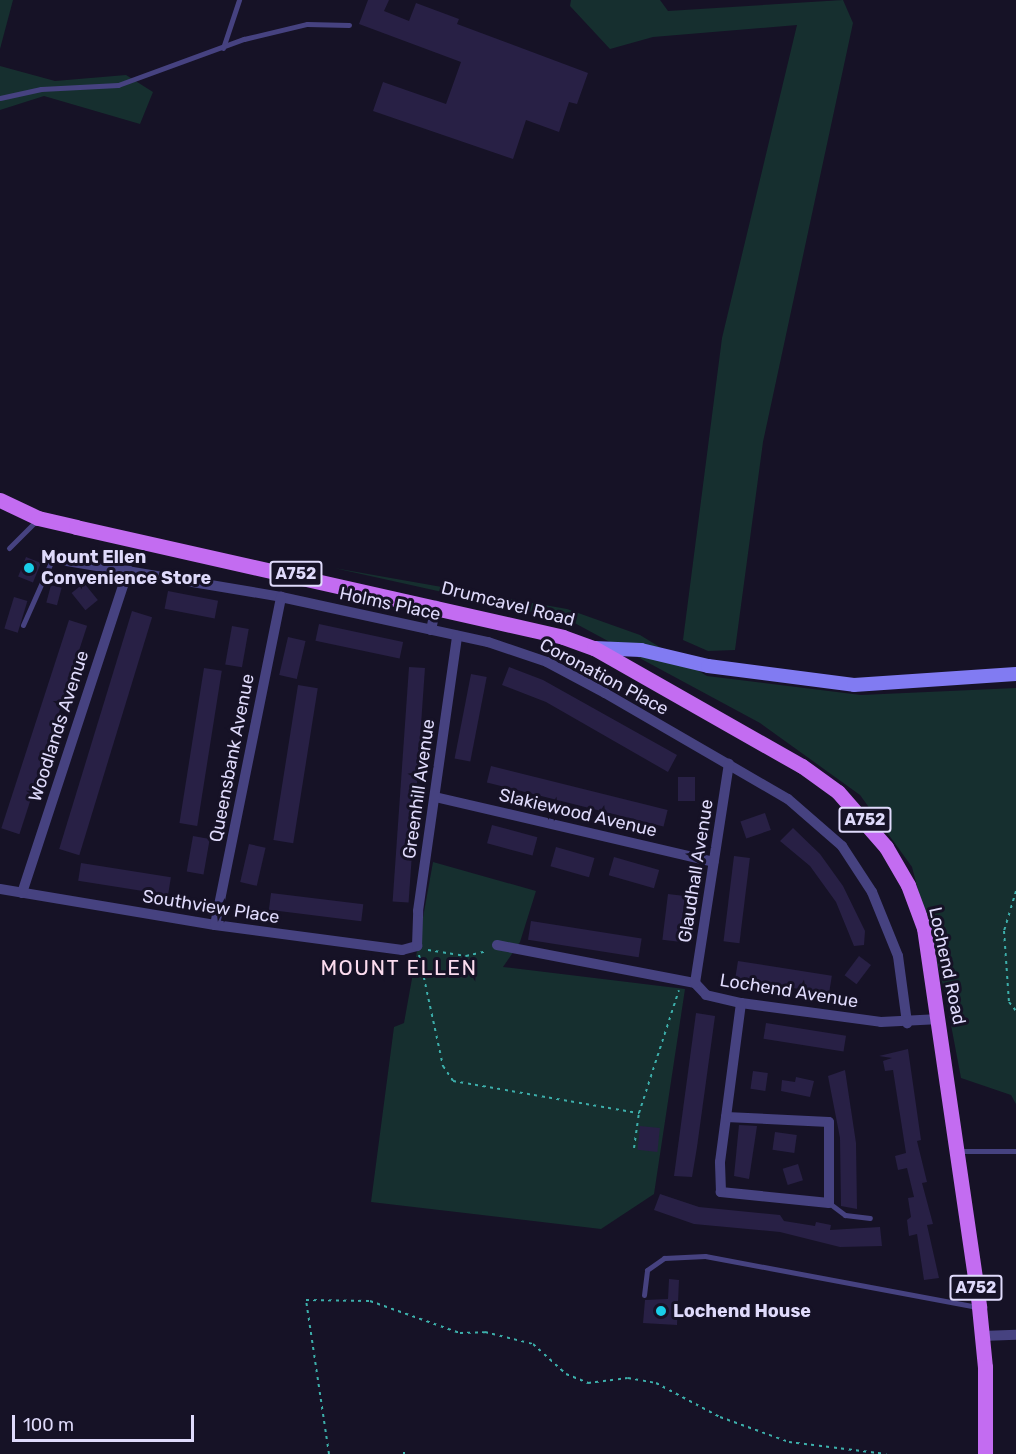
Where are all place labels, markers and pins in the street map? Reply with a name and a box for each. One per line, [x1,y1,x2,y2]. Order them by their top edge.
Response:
place label: Mount Ellen Convenience Store [41,547,211,590]
marker: Mount Ellen Convenience Store [22,561,36,575]
place label: Lochend House [673,1300,811,1322]
marker: Lochend House [654,1304,668,1318]

